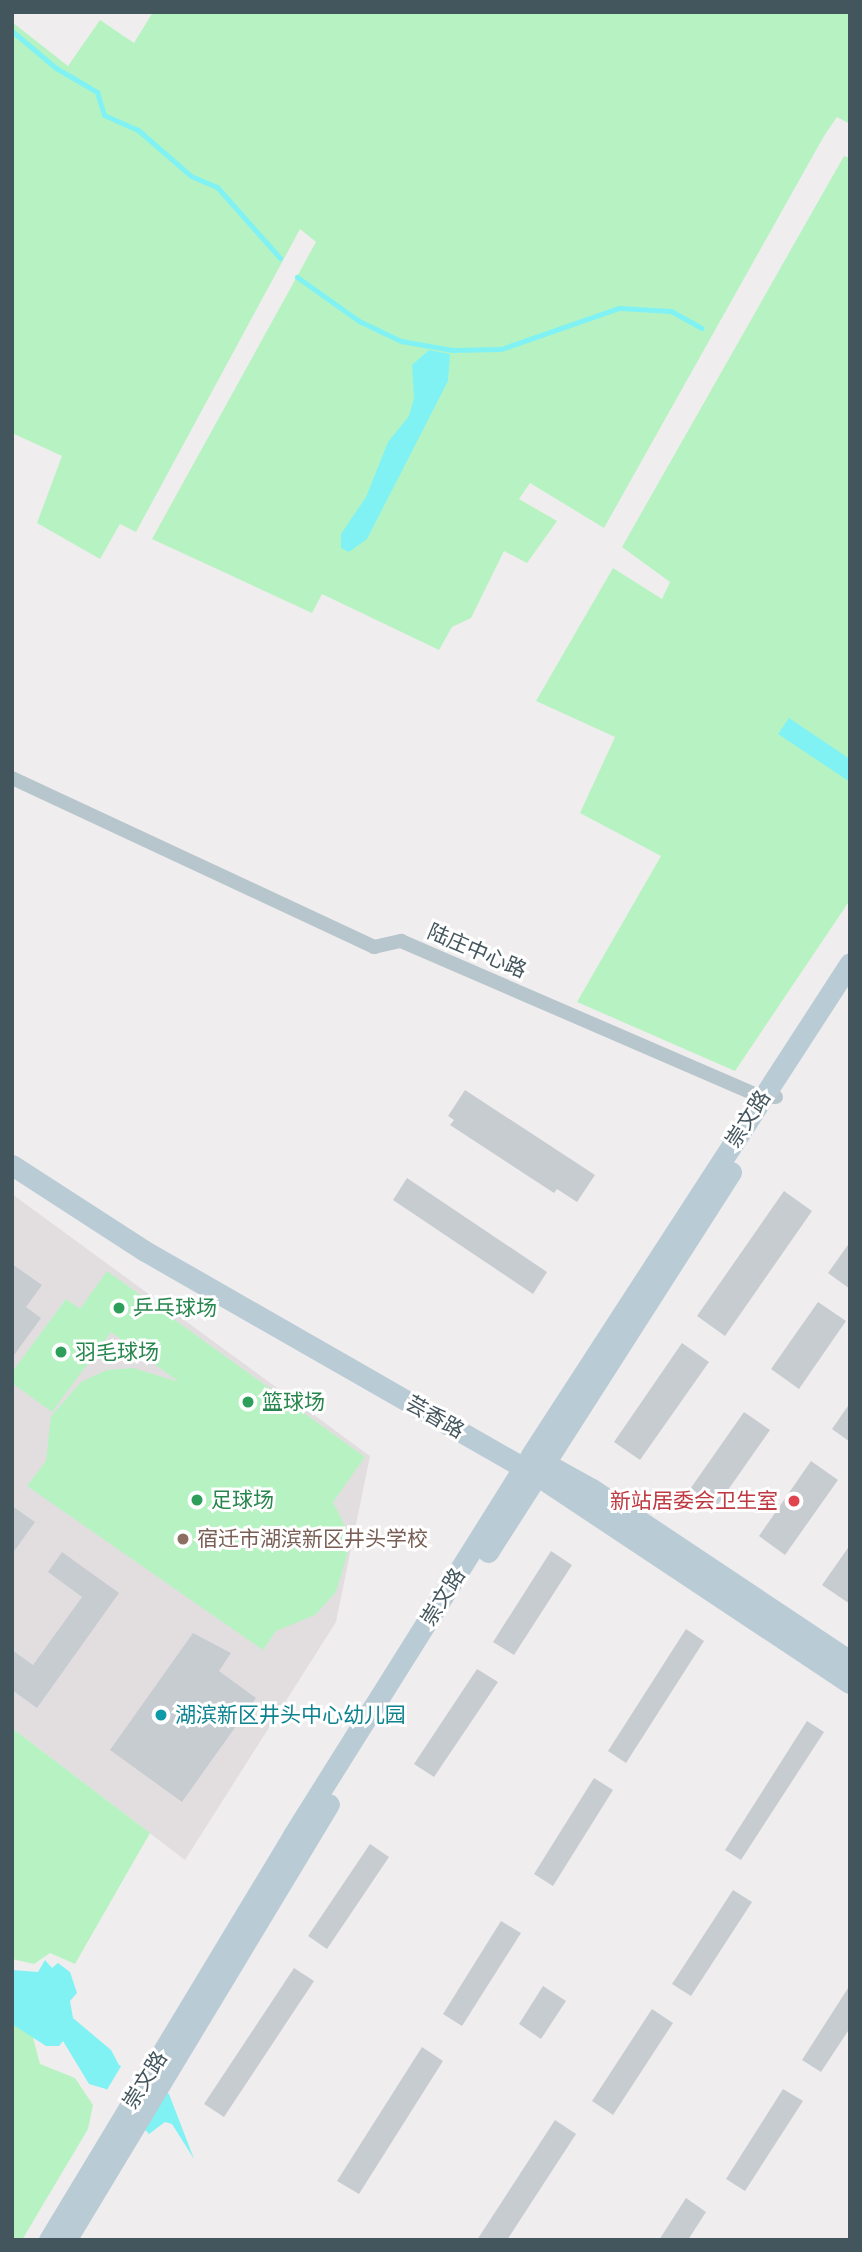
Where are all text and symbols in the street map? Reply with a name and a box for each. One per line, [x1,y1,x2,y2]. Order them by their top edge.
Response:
street label: 陆庄中心路 [424,919,530,983]
street label: 崇文路 [720,1086,776,1152]
place label: 乒乓球场 [133,1295,217,1321]
marker: 乒乓球场 [111,1300,127,1316]
place label: 羽毛球场 [75,1339,159,1365]
marker: 羽毛球场 [53,1344,69,1360]
place label: 篮球场 [262,1389,325,1415]
street label: 芸香路 [401,1390,469,1444]
marker: 篮球场 [240,1394,256,1410]
place label: 足球场 [211,1487,274,1513]
place label: 新站居委会卫生室 [610,1488,778,1514]
marker: 新站居委会卫生室 [784,1491,804,1511]
marker: 足球场 [189,1492,205,1508]
place label: 宿迁市湖滨新区井头学校 [197,1526,428,1552]
marker: 宿迁市湖滨新区井头学校 [175,1531,191,1547]
street label: 崇文路 [416,1564,470,1630]
place label: 湖滨新区井头中心幼儿园 [175,1702,406,1728]
marker: 湖滨新区井头中心幼儿园 [153,1707,169,1723]
street label: 崇文路 [118,2047,172,2113]

